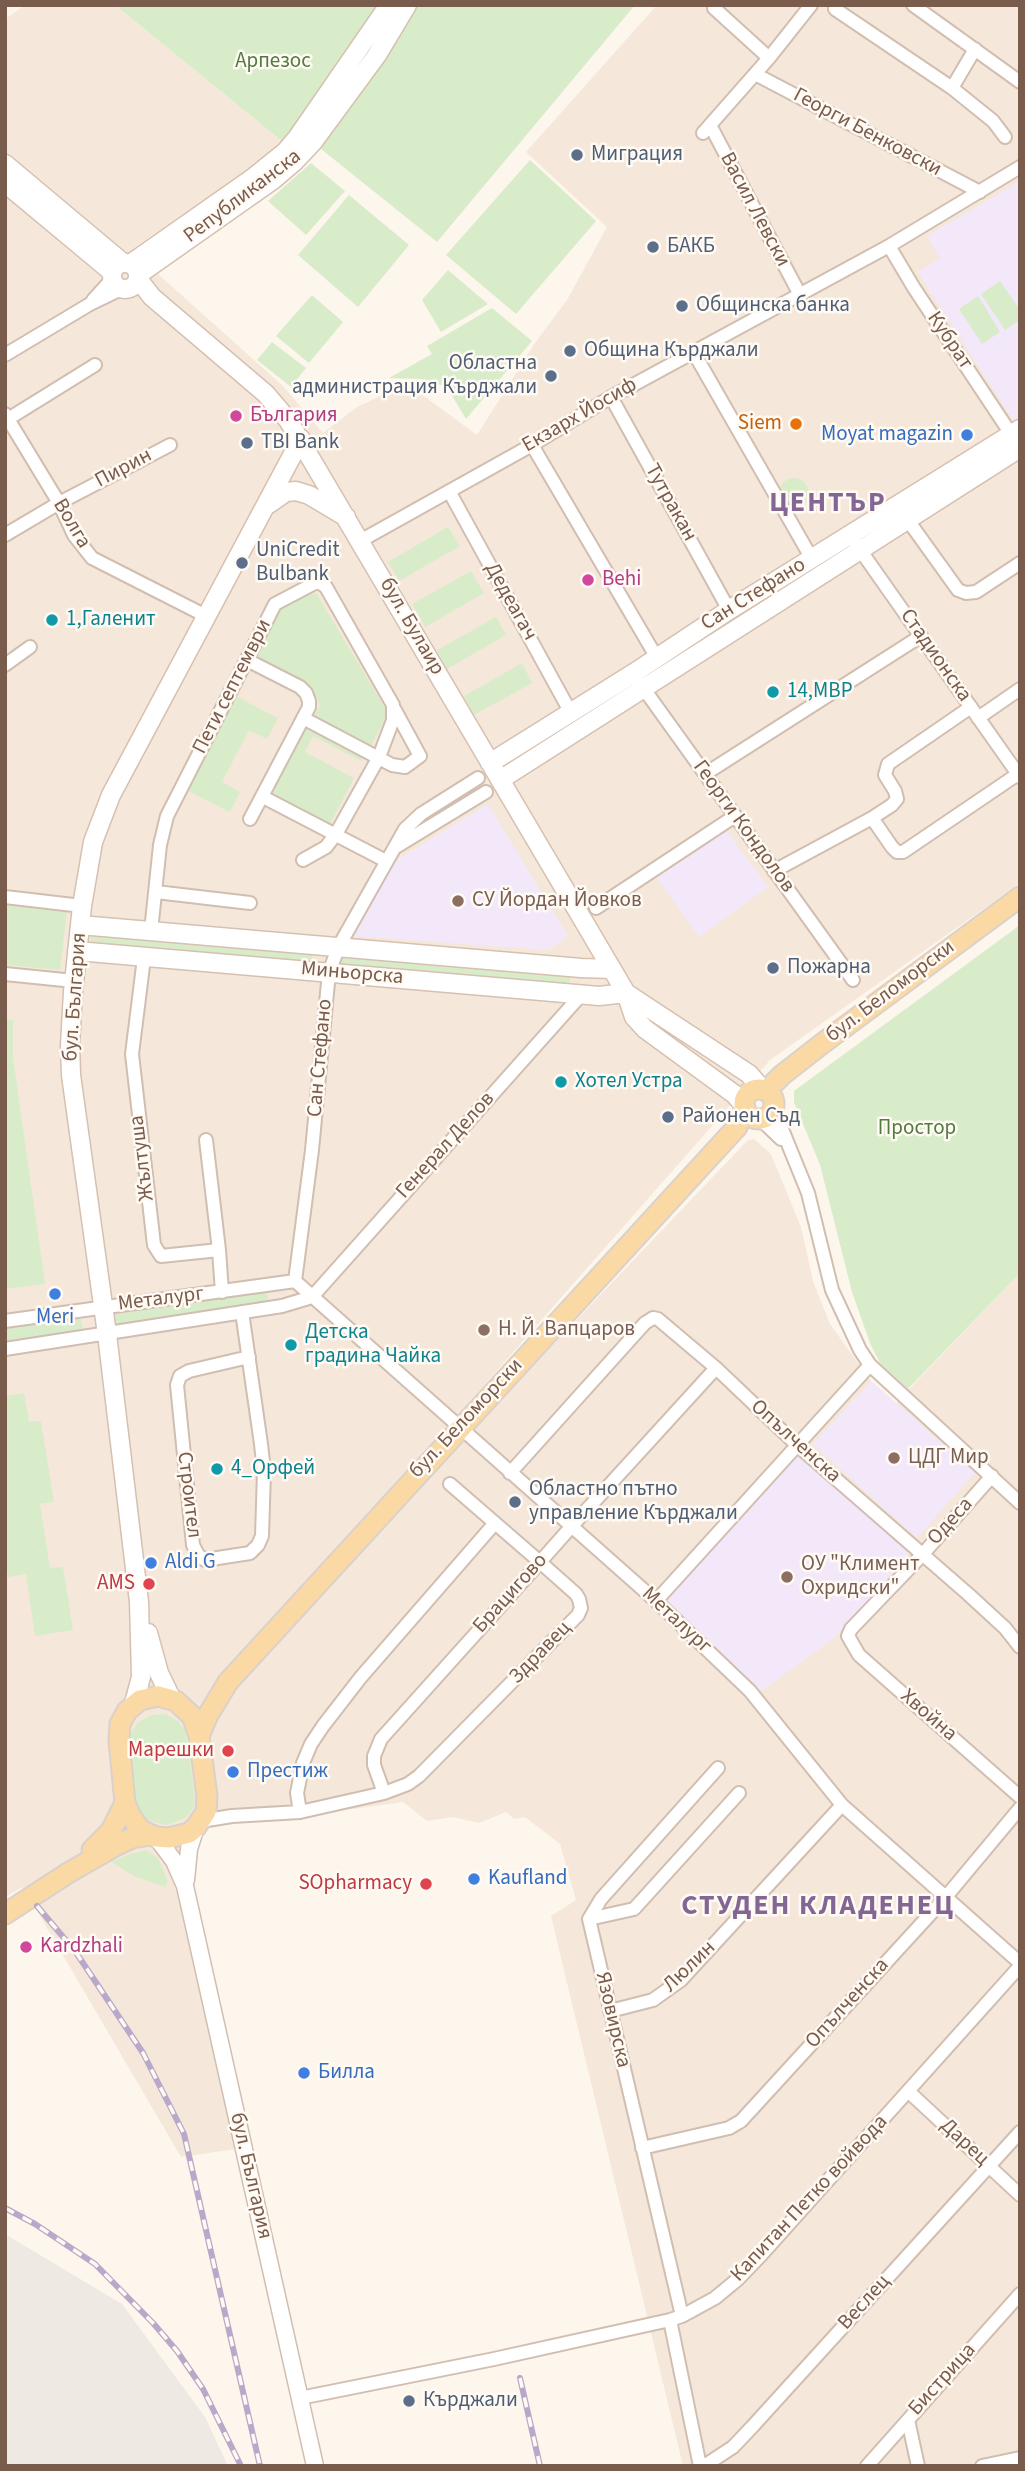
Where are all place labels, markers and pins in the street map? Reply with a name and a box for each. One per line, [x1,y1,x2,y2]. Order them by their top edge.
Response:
place label: Миграция [591,142,683,168]
marker: Миграция [569,147,585,163]
place label: БАКБ [667,234,715,260]
marker: БАКБ [645,239,661,255]
place label: Общинска банка [696,293,850,319]
marker: Общинска банка [674,298,690,314]
place label: Община Кърджали [584,338,759,364]
marker: Община Кърджали [562,343,578,359]
place label: Областна администрация Кърджали [292,351,537,401]
marker: Областна администрация Кърджали [543,368,559,384]
place label: България [250,403,338,429]
marker: България [228,408,244,424]
place label: Siem [738,411,782,437]
marker: Siem [788,416,804,432]
place label: Moyat magazin [821,422,953,448]
marker: Moyat magazin [959,427,975,443]
place label: TBI Bank [261,430,339,456]
marker: TBI Bank [239,435,255,451]
place label: UniCredit Bulbank [256,538,340,588]
marker: UniCredit Bulbank [234,555,250,571]
place label: Behi [602,567,641,593]
marker: Behi [580,572,596,588]
place label: 1,Галенит [66,607,156,633]
marker: 1,Галенит [44,612,60,628]
place label: 14,МВР [787,679,853,705]
marker: 14,МВР [765,684,781,700]
place label: СУ Йордан Йовков [472,888,642,914]
marker: СУ Йордан Йовков [450,893,466,909]
place label: Пожарна [787,955,871,981]
marker: Пожарна [765,960,781,976]
place label: Хотел Устра [575,1069,683,1095]
marker: Хотел Устра [553,1074,569,1090]
place label: Районен Съд [682,1104,800,1130]
marker: Районен Съд [660,1109,676,1125]
marker: Meri [47,1286,63,1302]
place label: Meri [36,1305,74,1331]
place label: Н. Й. Вапцаров [498,1317,635,1343]
place label: Детска градина Чайка [305,1320,441,1370]
marker: Н. Й. Вапцаров [476,1322,492,1338]
marker: Детска градина Чайка [283,1337,299,1353]
place label: ЦДГ Мир [908,1445,989,1471]
marker: ЦДГ Мир [886,1450,902,1466]
place label: 4_Орфей [231,1456,315,1482]
marker: 4_Орфей [209,1461,225,1477]
place label: Областно пътно управление Кърджали [529,1477,738,1527]
marker: Областно пътно управление Кърджали [507,1494,523,1510]
place label: Aldi G [165,1550,216,1576]
place label: ОУ "Климент Охридски" [801,1552,920,1602]
marker: Aldi G [143,1555,159,1571]
marker: ОУ "Климент Охридски" [779,1569,795,1585]
place label: AMS [97,1571,135,1597]
marker: AMS [141,1576,157,1592]
place label: Марешки [128,1738,214,1764]
marker: Марешки [220,1743,236,1759]
place label: Престиж [247,1759,328,1785]
marker: Престиж [225,1764,241,1780]
place label: Kaufland [488,1866,567,1892]
place label: SOpharmacy [298,1871,412,1897]
marker: Kaufland [466,1871,482,1887]
marker: SOpharmacy [418,1876,434,1892]
place label: Kardzhali [40,1934,123,1960]
marker: Kardzhali [18,1939,34,1955]
place label: Билла [318,2060,375,2086]
marker: Билла [296,2065,312,2081]
place label: Кърджали [423,2388,518,2414]
marker: Кърджали [401,2393,417,2409]

